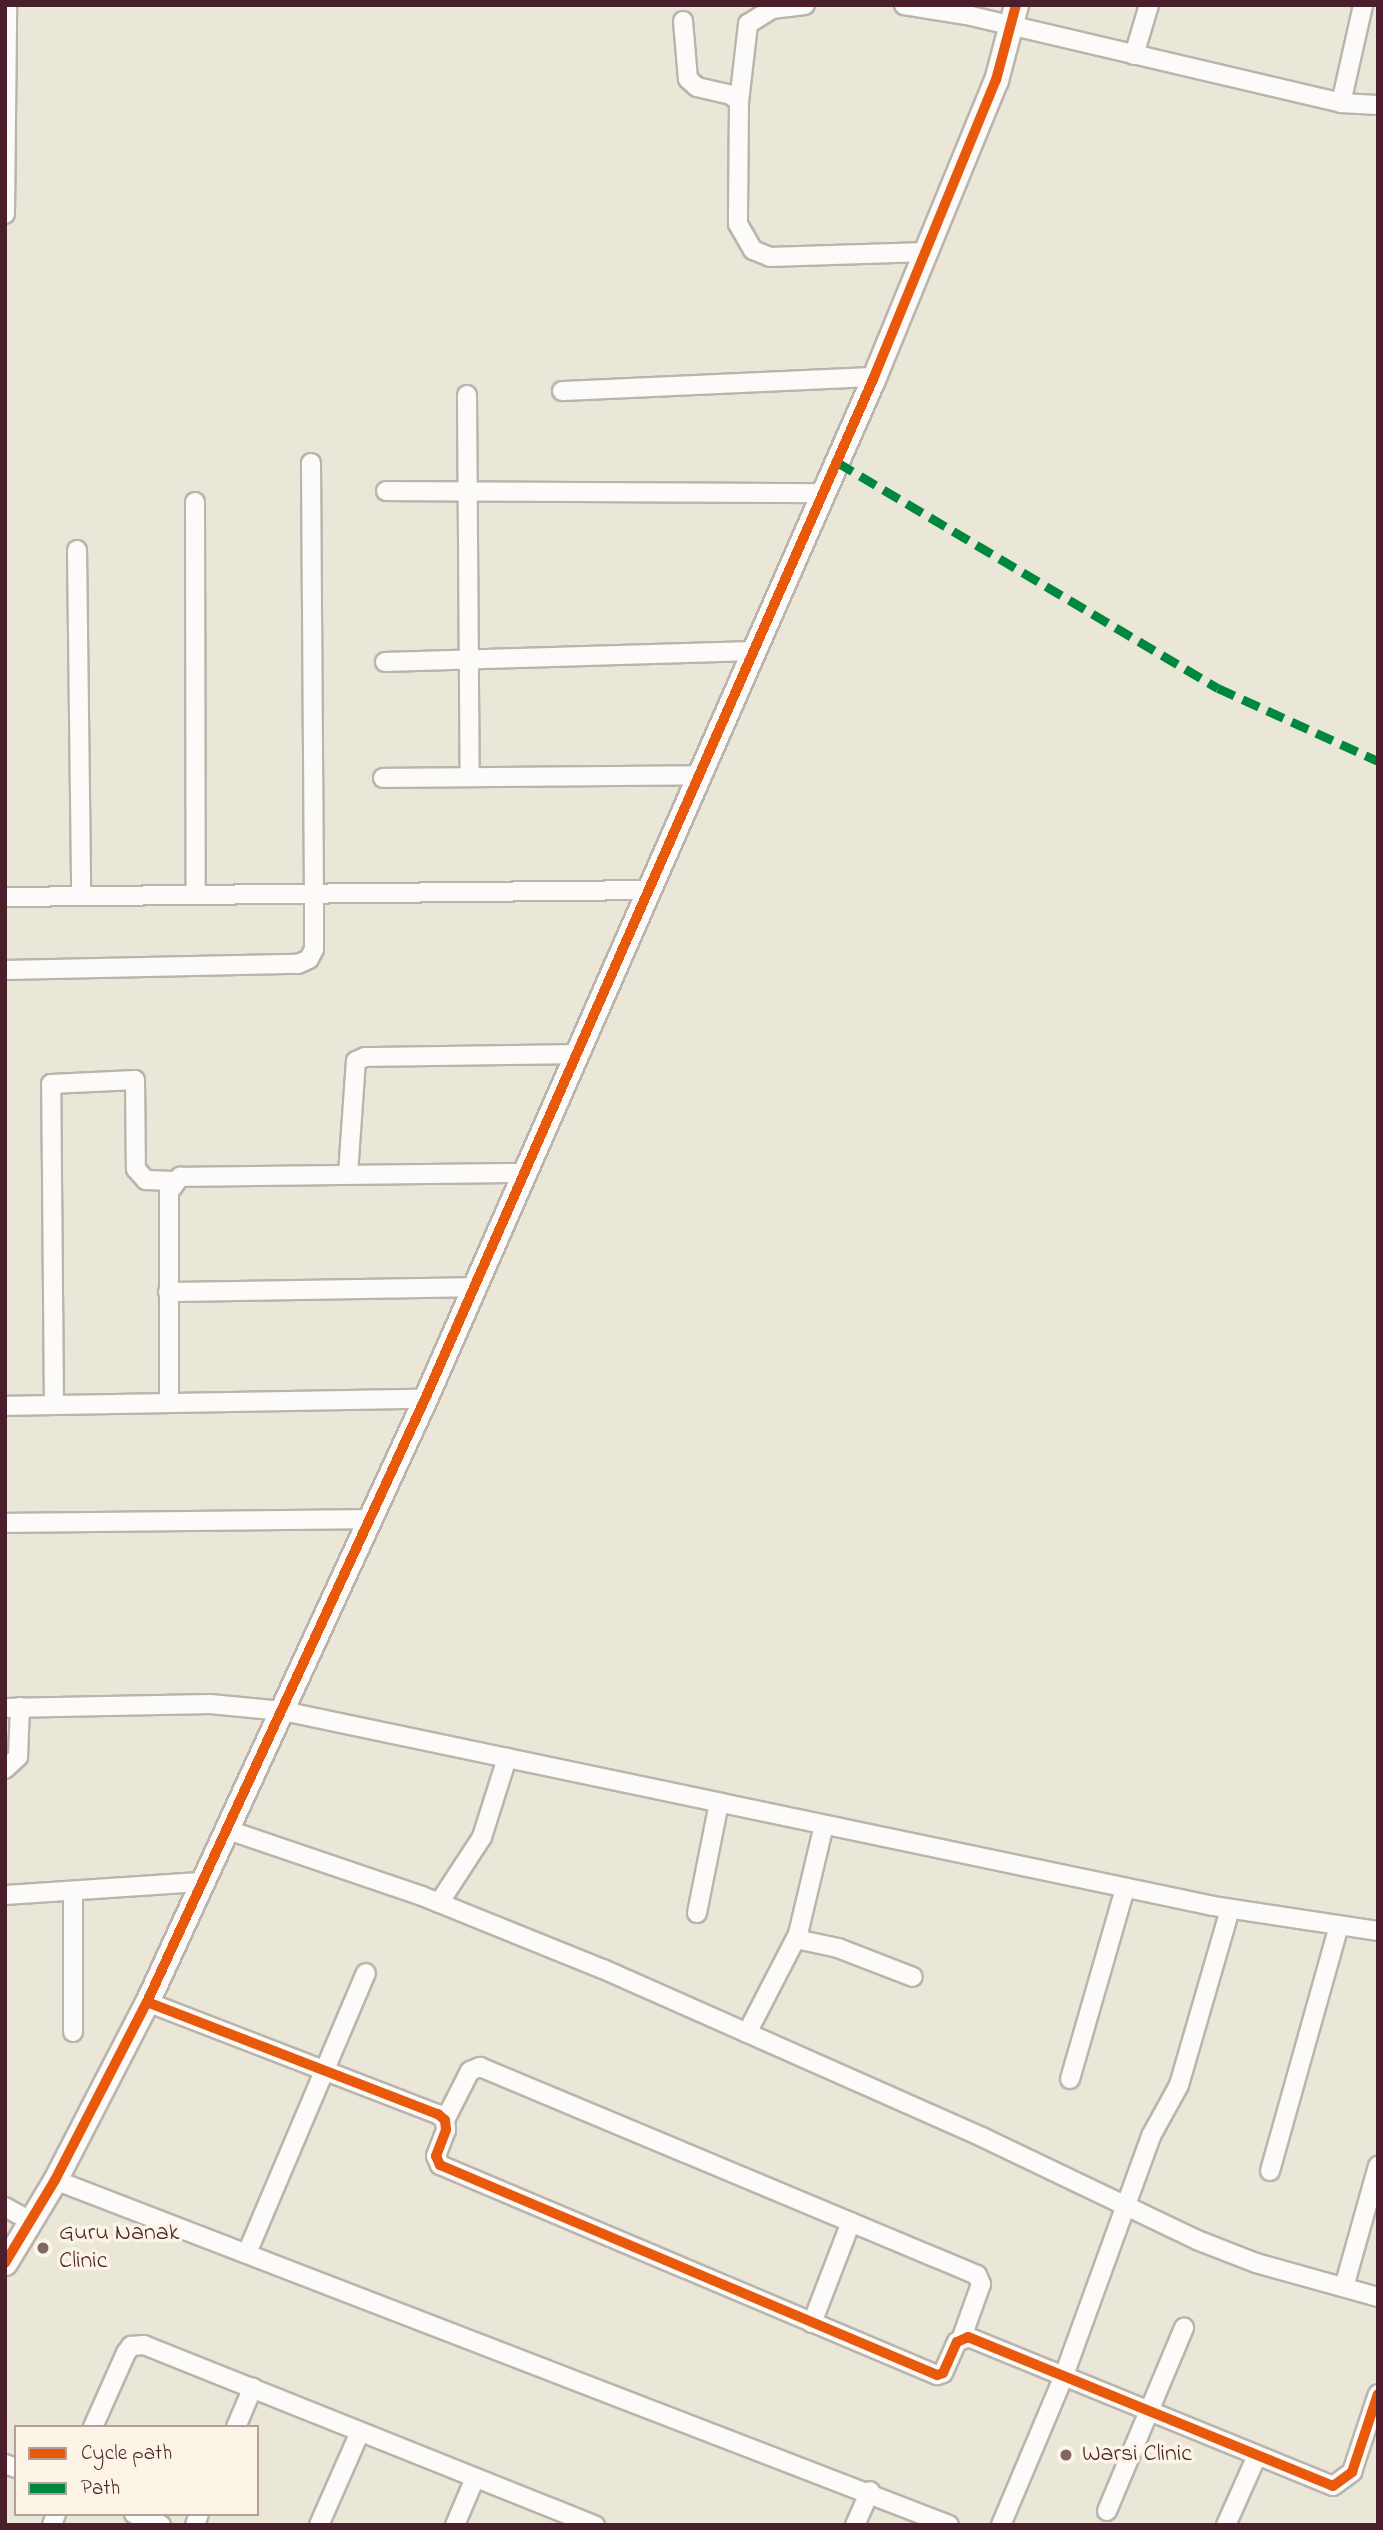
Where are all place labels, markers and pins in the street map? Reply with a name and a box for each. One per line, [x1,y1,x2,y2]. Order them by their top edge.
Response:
place label: Guru Nanak Clinic [59,2220,179,2276]
marker: Guru Nanak Clinic [33,2238,53,2258]
place label: Warsi Clinic [1082,2441,1192,2469]
marker: Warsi Clinic [1056,2445,1076,2465]

